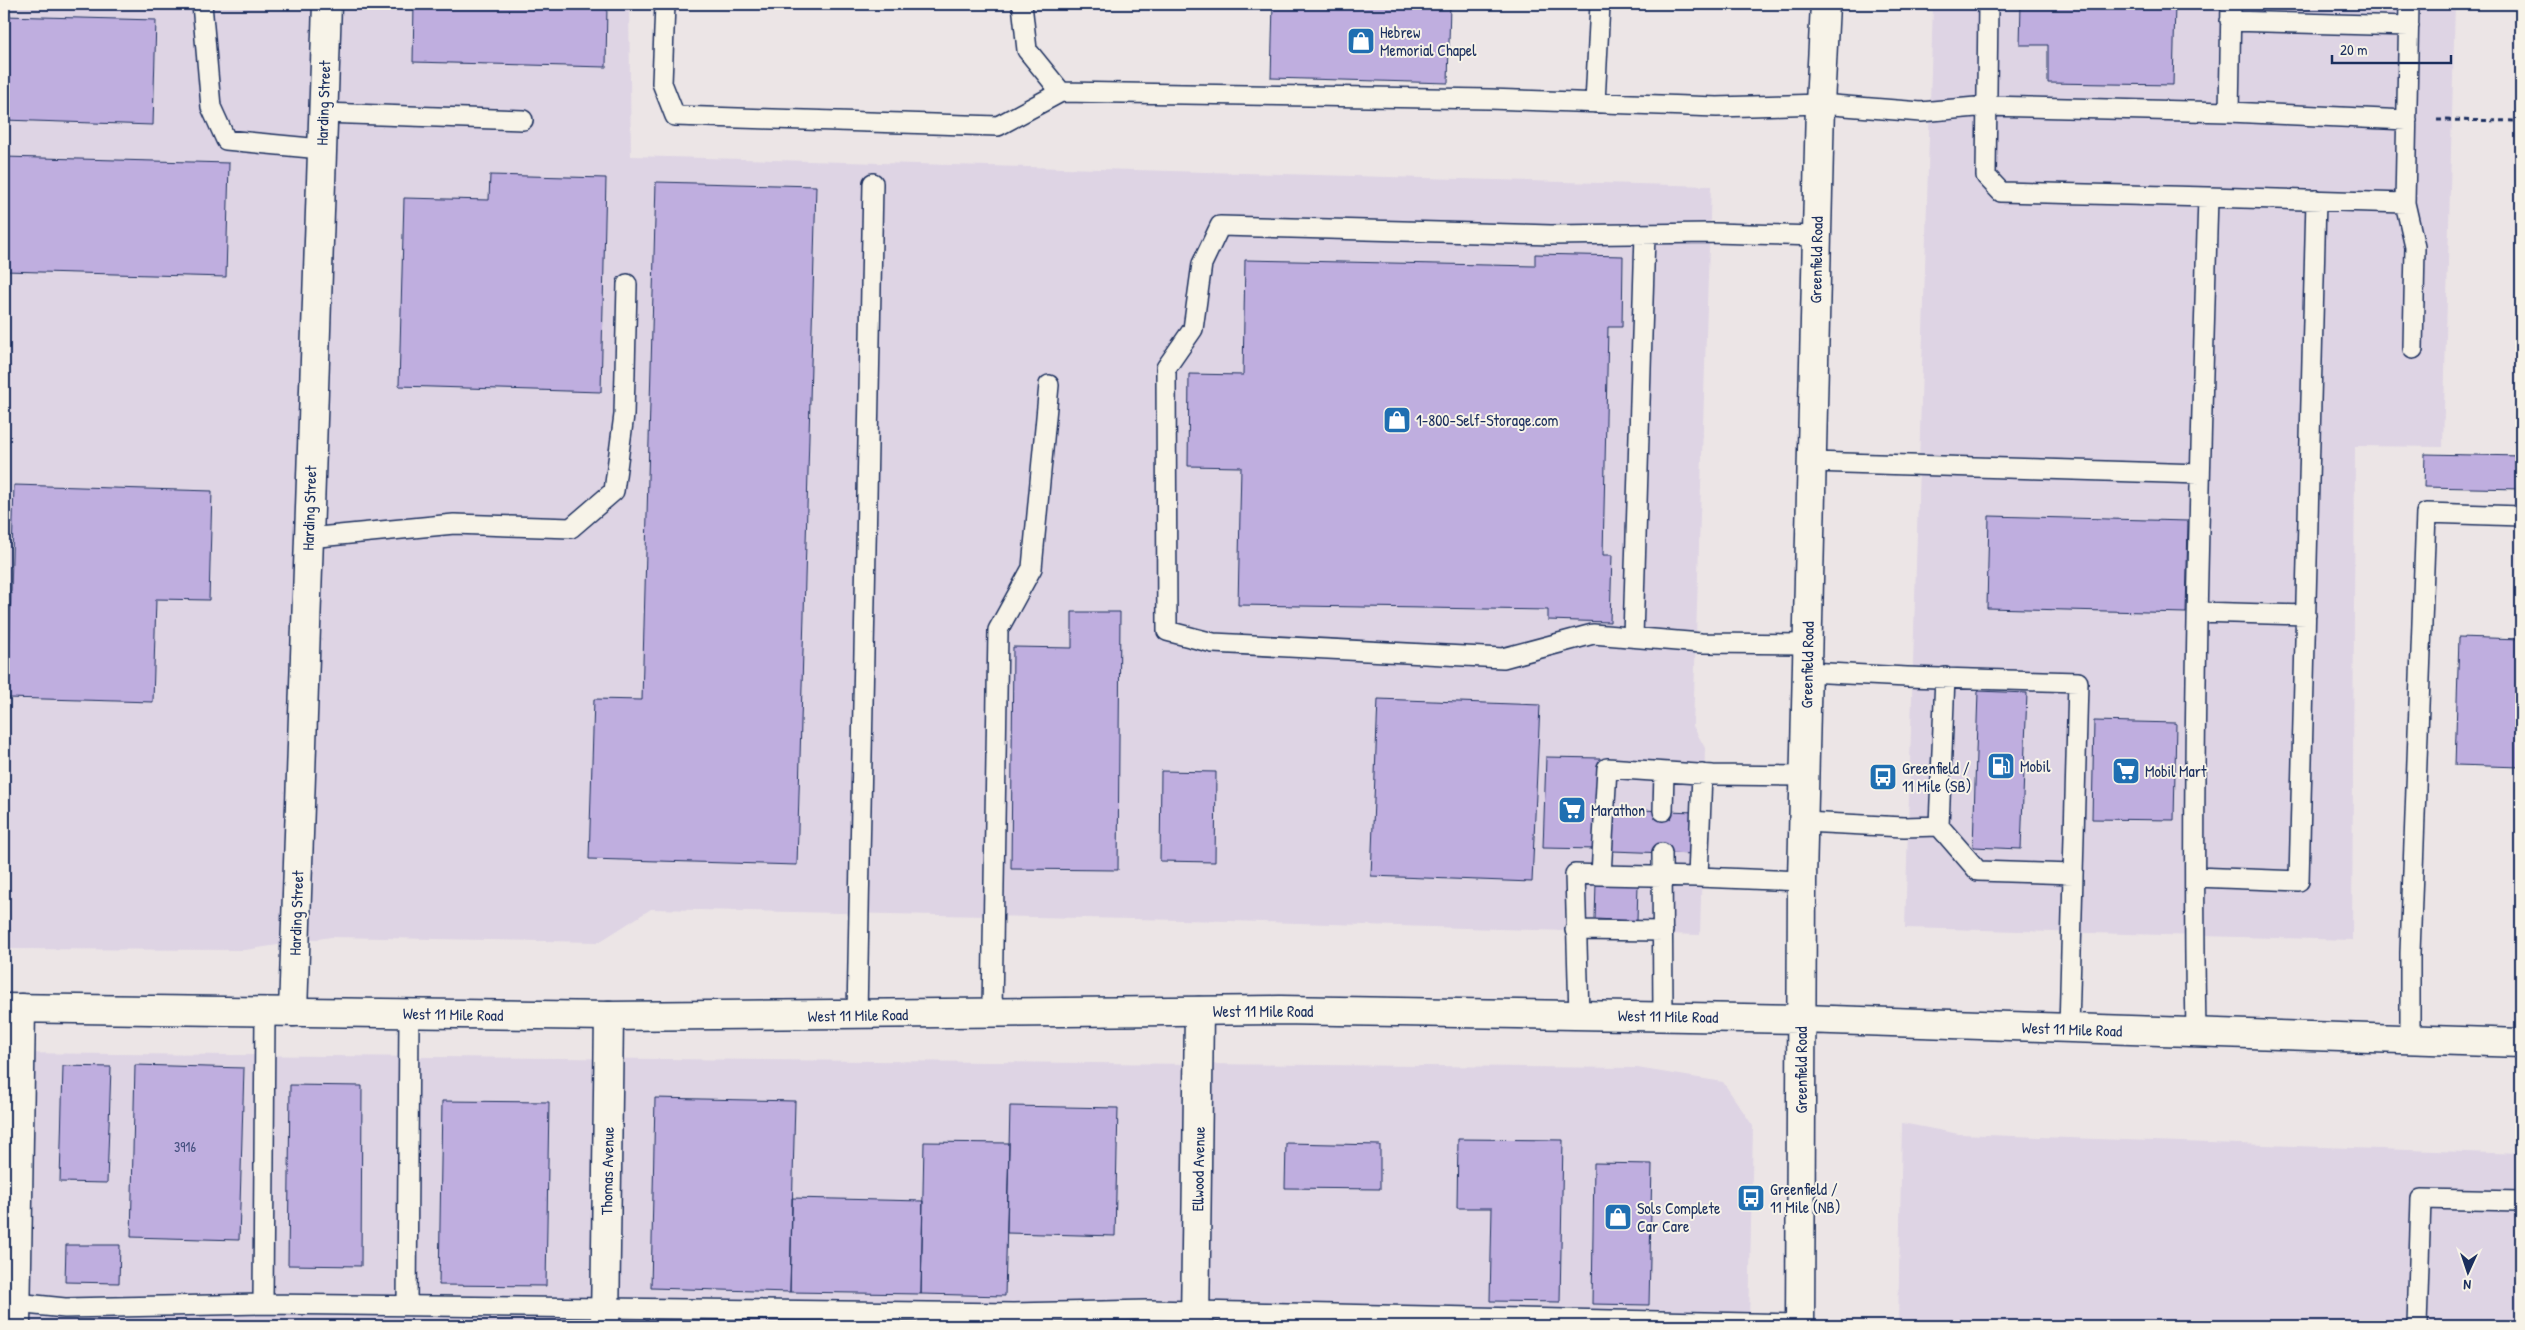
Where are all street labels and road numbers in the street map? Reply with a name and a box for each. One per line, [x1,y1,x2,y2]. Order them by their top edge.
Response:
street label: Harding Street [311,60,335,146]
street label: Greenfield Road [1804,216,1828,304]
street label: Harding Street [297,465,321,551]
street label: Greenfield Road [1795,621,1819,709]
street label: Harding Street [284,870,308,956]
street label: West 11 Mile Road [1213,1000,1313,1022]
street label: West 11 Mile Road [403,1002,503,1026]
street label: West 11 Mile Road [808,1003,908,1027]
street label: West 11 Mile Road [1618,1004,1718,1028]
street label: West 11 Mile Road [2021,1016,2123,1042]
street label: Greenfield Road [1790,1027,1812,1113]
street label: Thomas Avenue [595,1126,619,1215]
street label: Ellwood Avenue [1186,1126,1210,1212]

